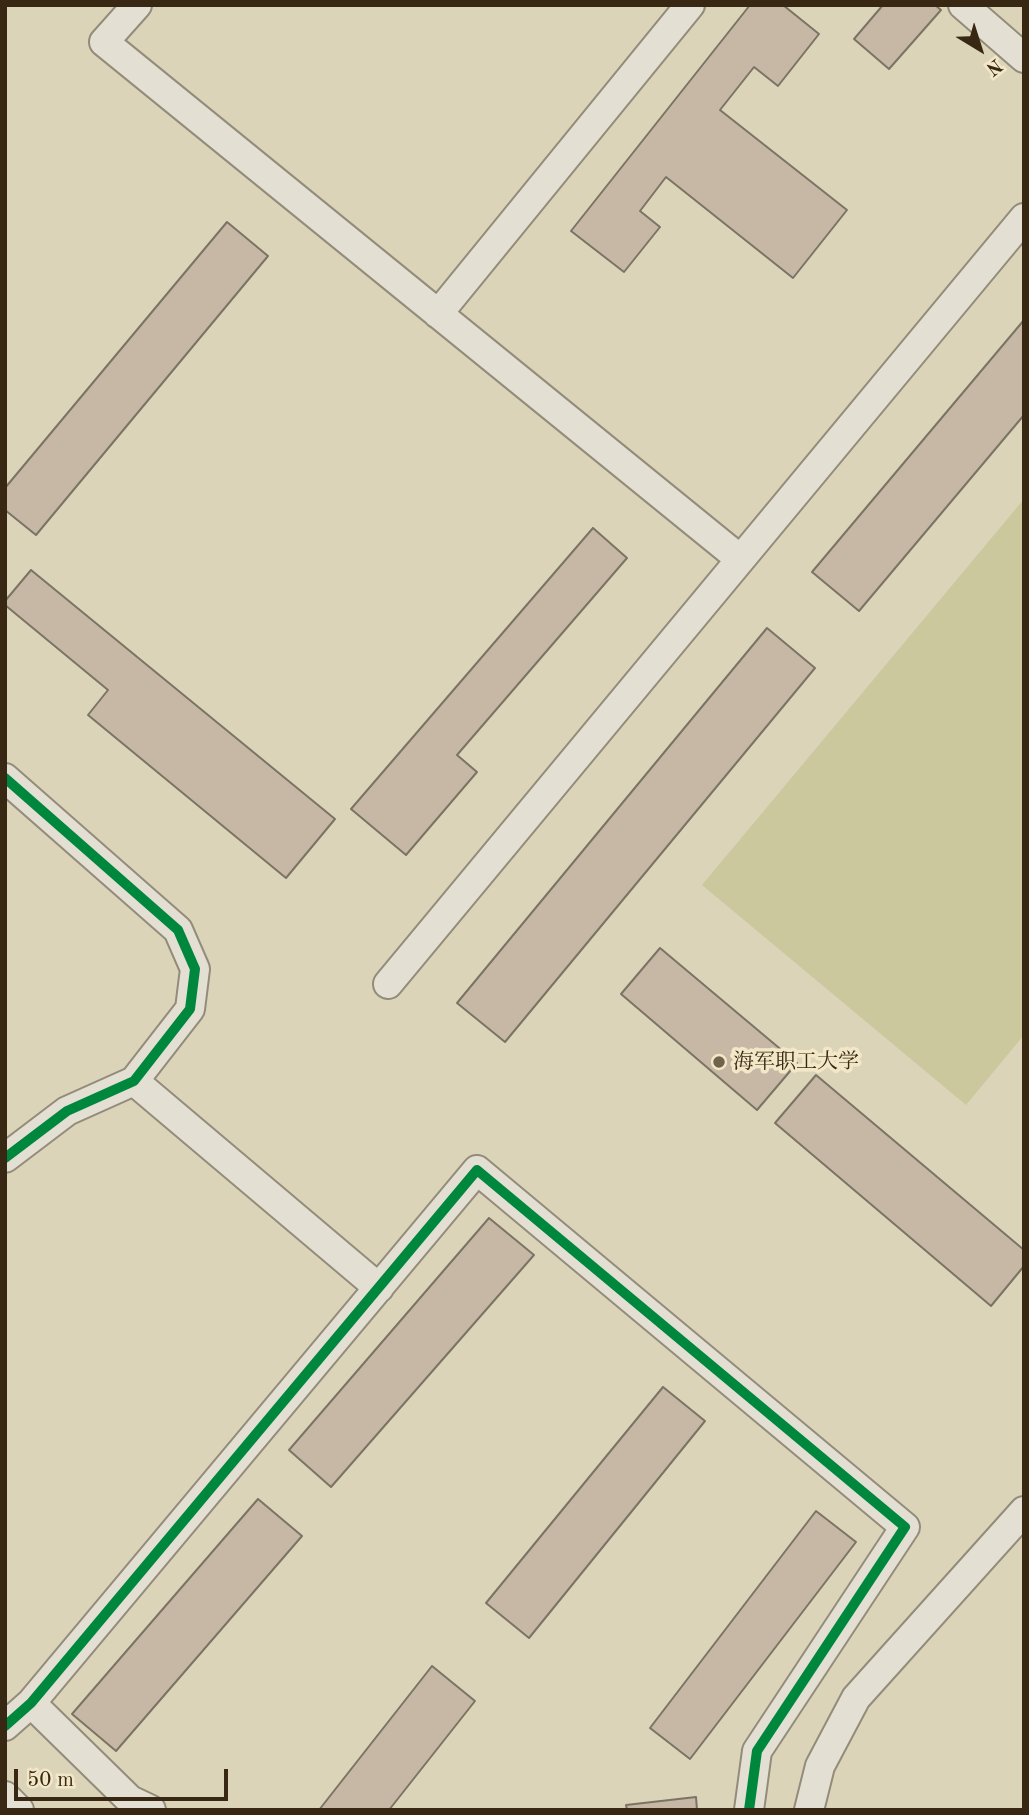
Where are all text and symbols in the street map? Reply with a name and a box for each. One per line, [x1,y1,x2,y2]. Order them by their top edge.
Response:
north arrow [945,14,1015,84]
text: N [982,54,1005,78]
place label: 海军职工大学 [733,1049,859,1075]
marker: 海军职工大学 [711,1054,727,1070]
scale bar [18,1756,231,1800]
text: 50 m [27,1770,74,1791]

